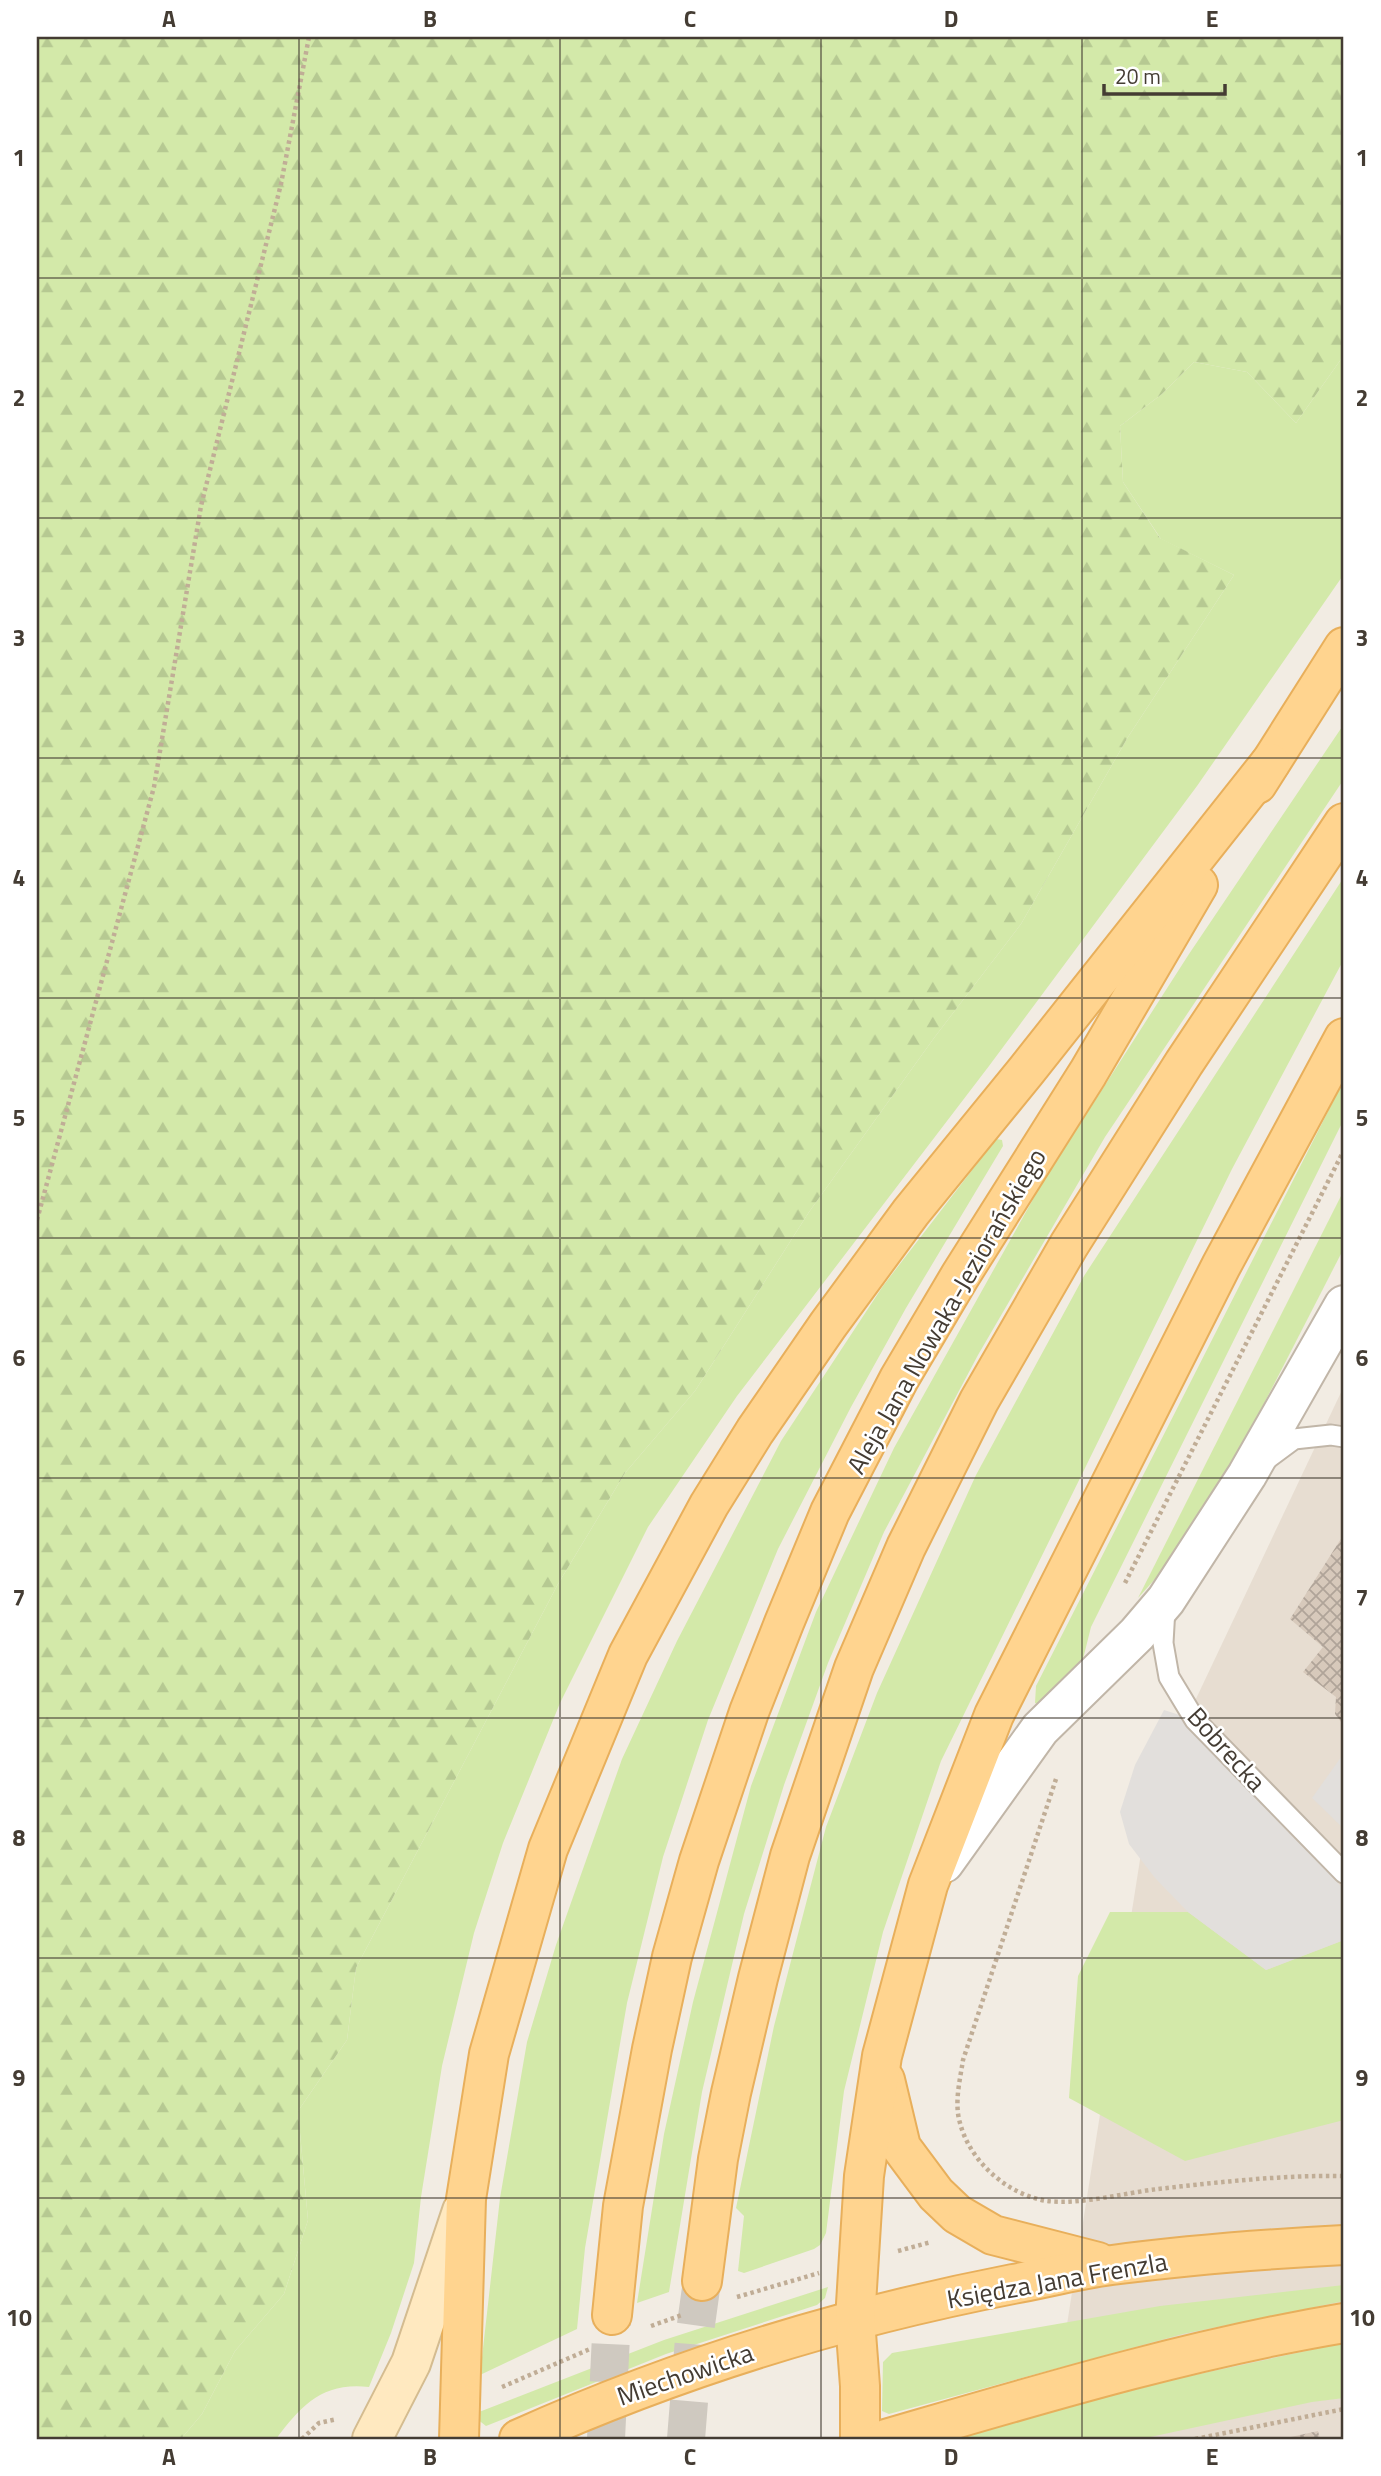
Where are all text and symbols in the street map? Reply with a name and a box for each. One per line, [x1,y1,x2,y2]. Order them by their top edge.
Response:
text: A [162,1,176,36]
text: B [423,1,437,36]
text: C [684,1,696,36]
text: D [944,1,958,36]
text: E [1206,1,1218,36]
scale bar [1104,52,1225,96]
text: 20 m [1115,60,1161,92]
text: 1 [13,140,25,175]
text: 1 [1356,140,1368,175]
text: 2 [13,380,25,415]
text: 2 [1356,380,1368,415]
text: 3 [13,620,25,655]
text: 3 [1356,620,1368,655]
text: 4 [13,860,25,895]
text: 4 [1356,860,1368,895]
text: 5 [13,1100,25,1135]
text: 5 [1356,1100,1368,1135]
street label: Aleja Jana Nowaka-Jeziorańskiego [837,1141,1055,1481]
text: 6 [13,1340,26,1375]
text: 6 [1356,1340,1369,1375]
text: 7 [13,1580,25,1615]
text: 7 [1356,1580,1368,1615]
street label: Bobrecka [1178,1698,1276,1800]
text: 8 [13,1820,26,1855]
text: 8 [1356,1820,1369,1855]
text: 9 [13,2060,26,2095]
text: 9 [1356,2060,1369,2095]
street label: Księdza Jana Frenzla [944,2241,1170,2319]
text: 10 [6,2300,32,2335]
text: 10 [1349,2300,1375,2335]
street label: Miechowicka [612,2332,758,2416]
text: A [162,2439,176,2474]
text: B [423,2439,437,2474]
text: C [684,2439,696,2474]
text: D [944,2439,958,2474]
text: E [1206,2439,1218,2474]

